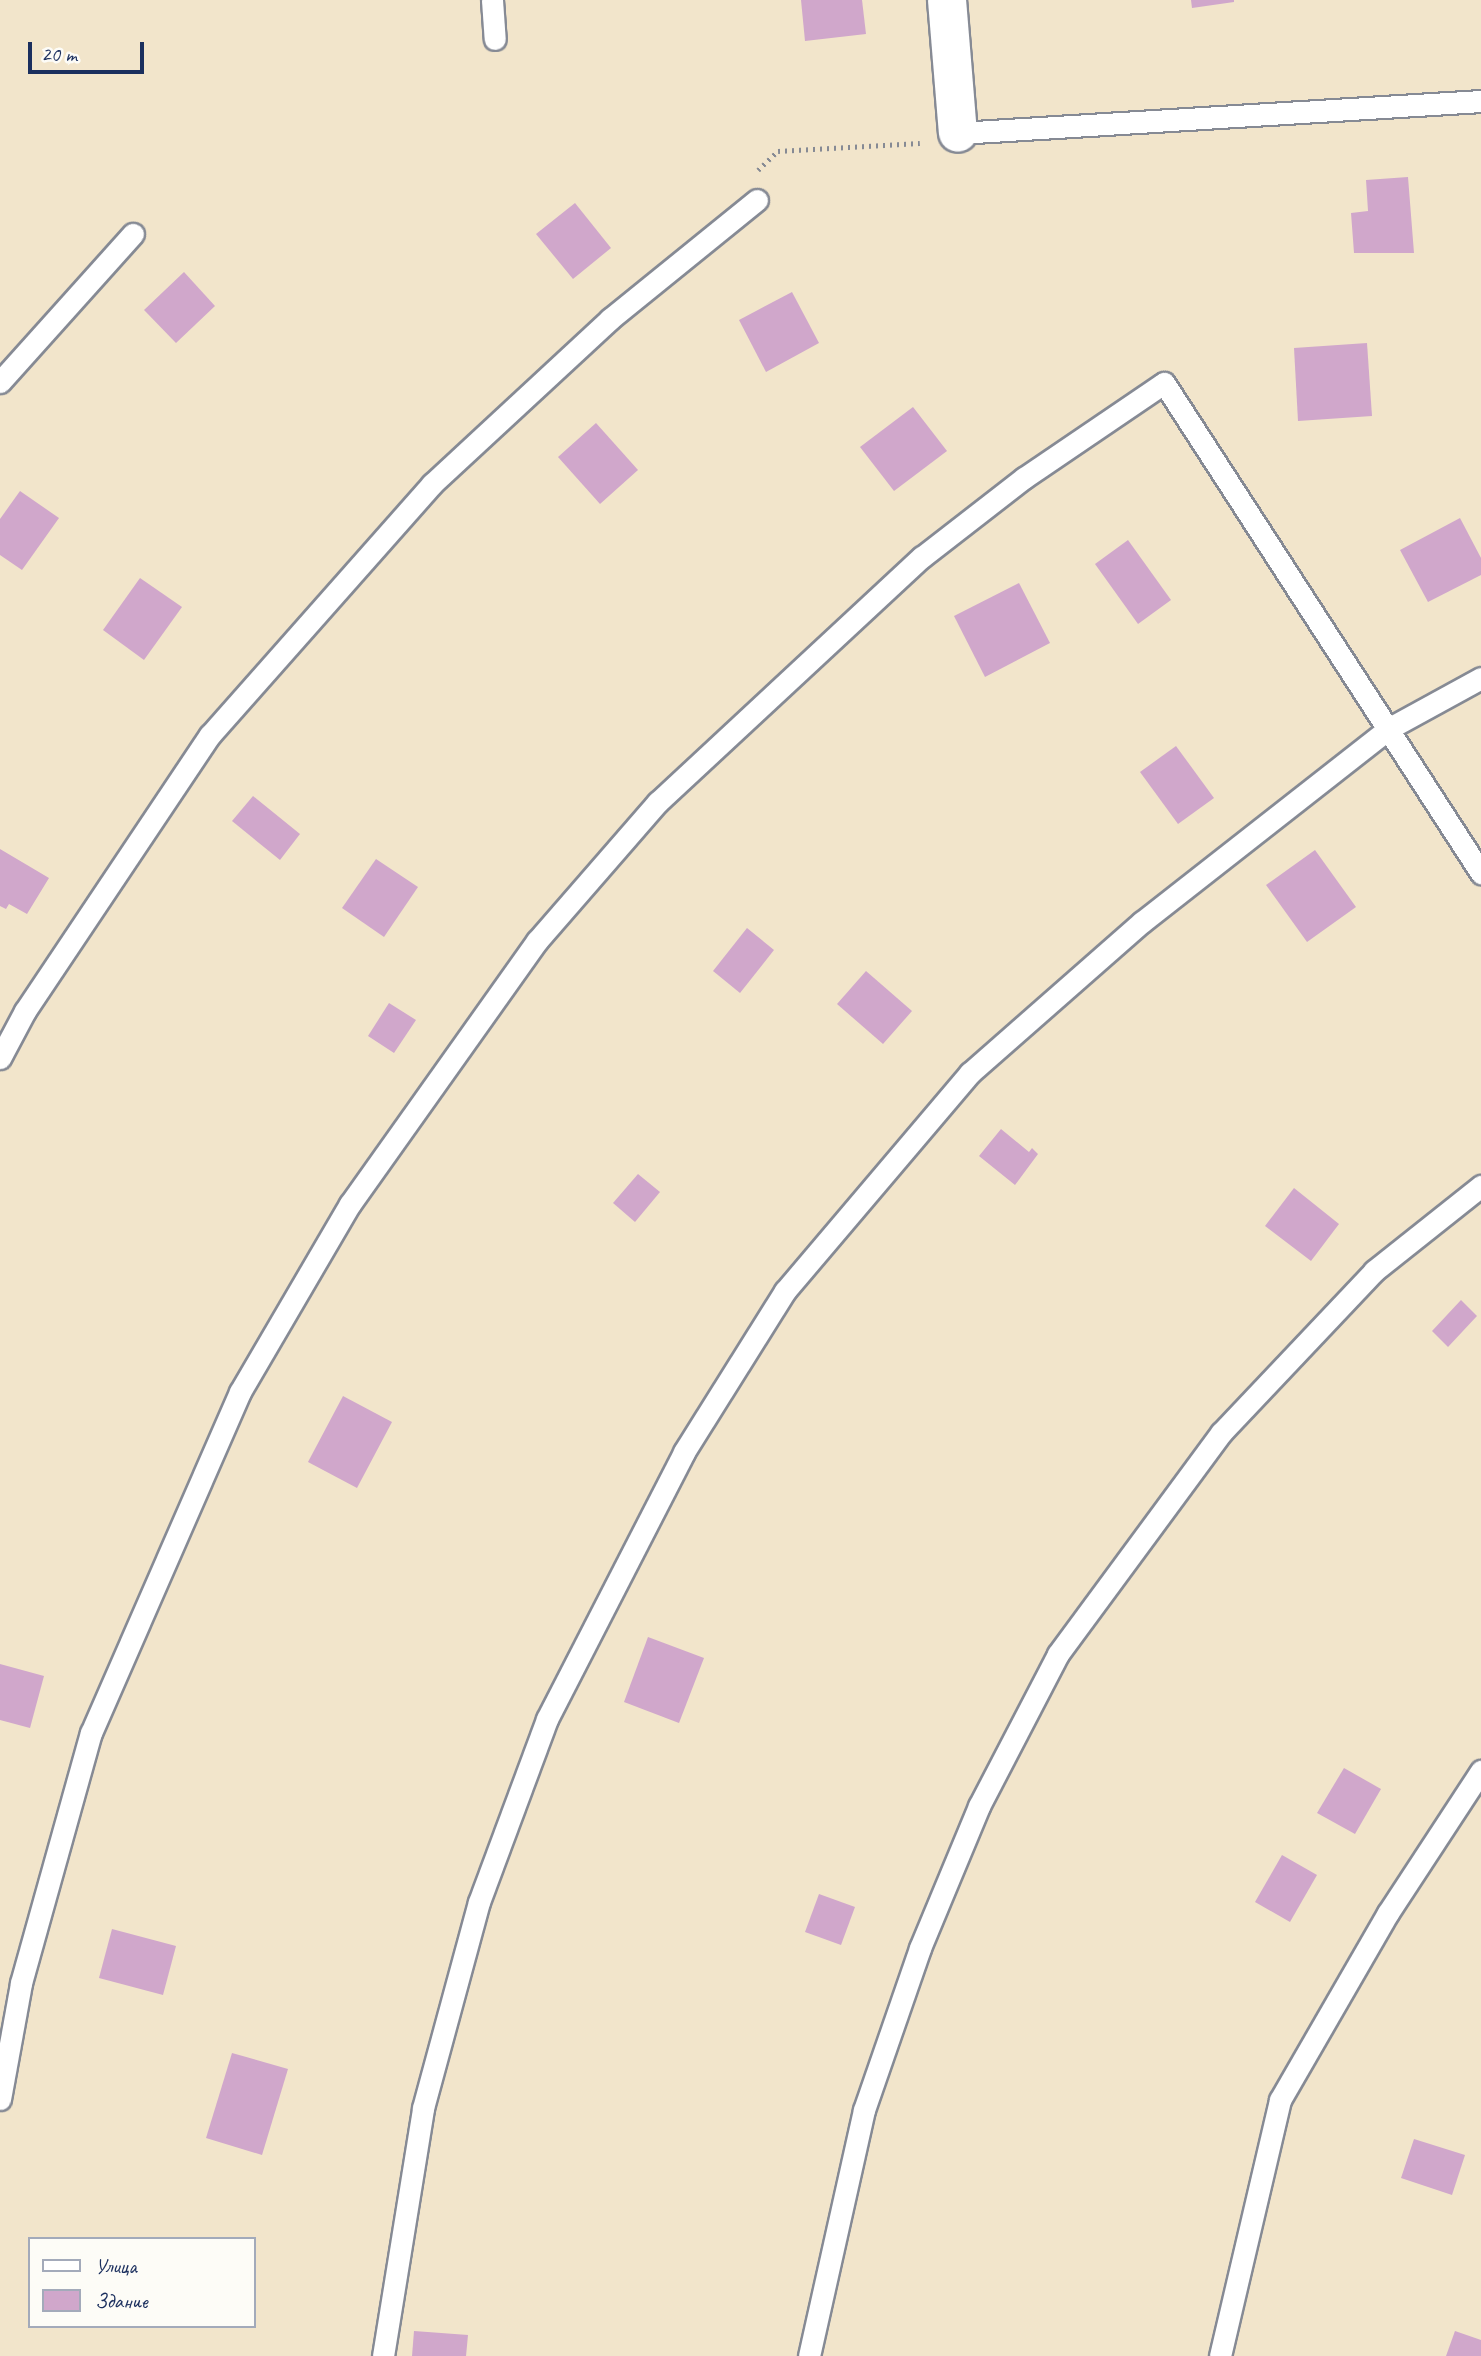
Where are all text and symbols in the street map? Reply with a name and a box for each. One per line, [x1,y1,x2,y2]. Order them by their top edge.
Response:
scale bar [32,28,147,72]
text: 20 m [41,41,77,67]
legend [28,2237,256,2328]
text: Улица [95,2253,137,2279]
text: Здание [95,2288,148,2314]

